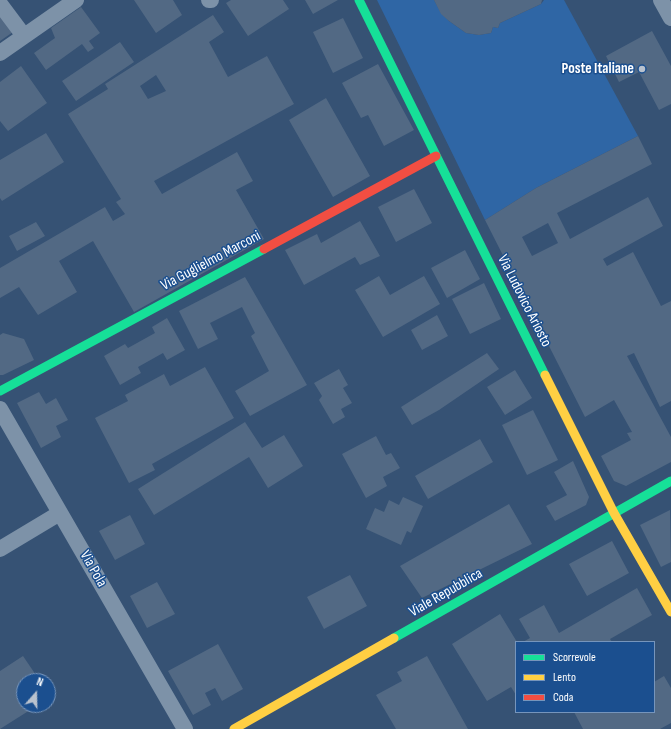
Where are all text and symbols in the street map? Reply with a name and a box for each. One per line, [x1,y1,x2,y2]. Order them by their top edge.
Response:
place label: Poste Italiane [561,60,634,78]
marker: Poste Italiane [637,64,647,74]
street label: Via Guglielmo Marconi [158,227,264,295]
street label: Via Ludovico Ariosto [493,252,555,350]
street label: Via Pola [76,548,110,590]
street label: Viale Repubblica [406,565,486,621]
legend [515,641,655,713]
text: Scorrevole [553,650,596,665]
text: Lento [553,670,576,685]
north arrow [16,673,56,713]
text: N [35,675,45,689]
text: Coda [553,690,573,705]

